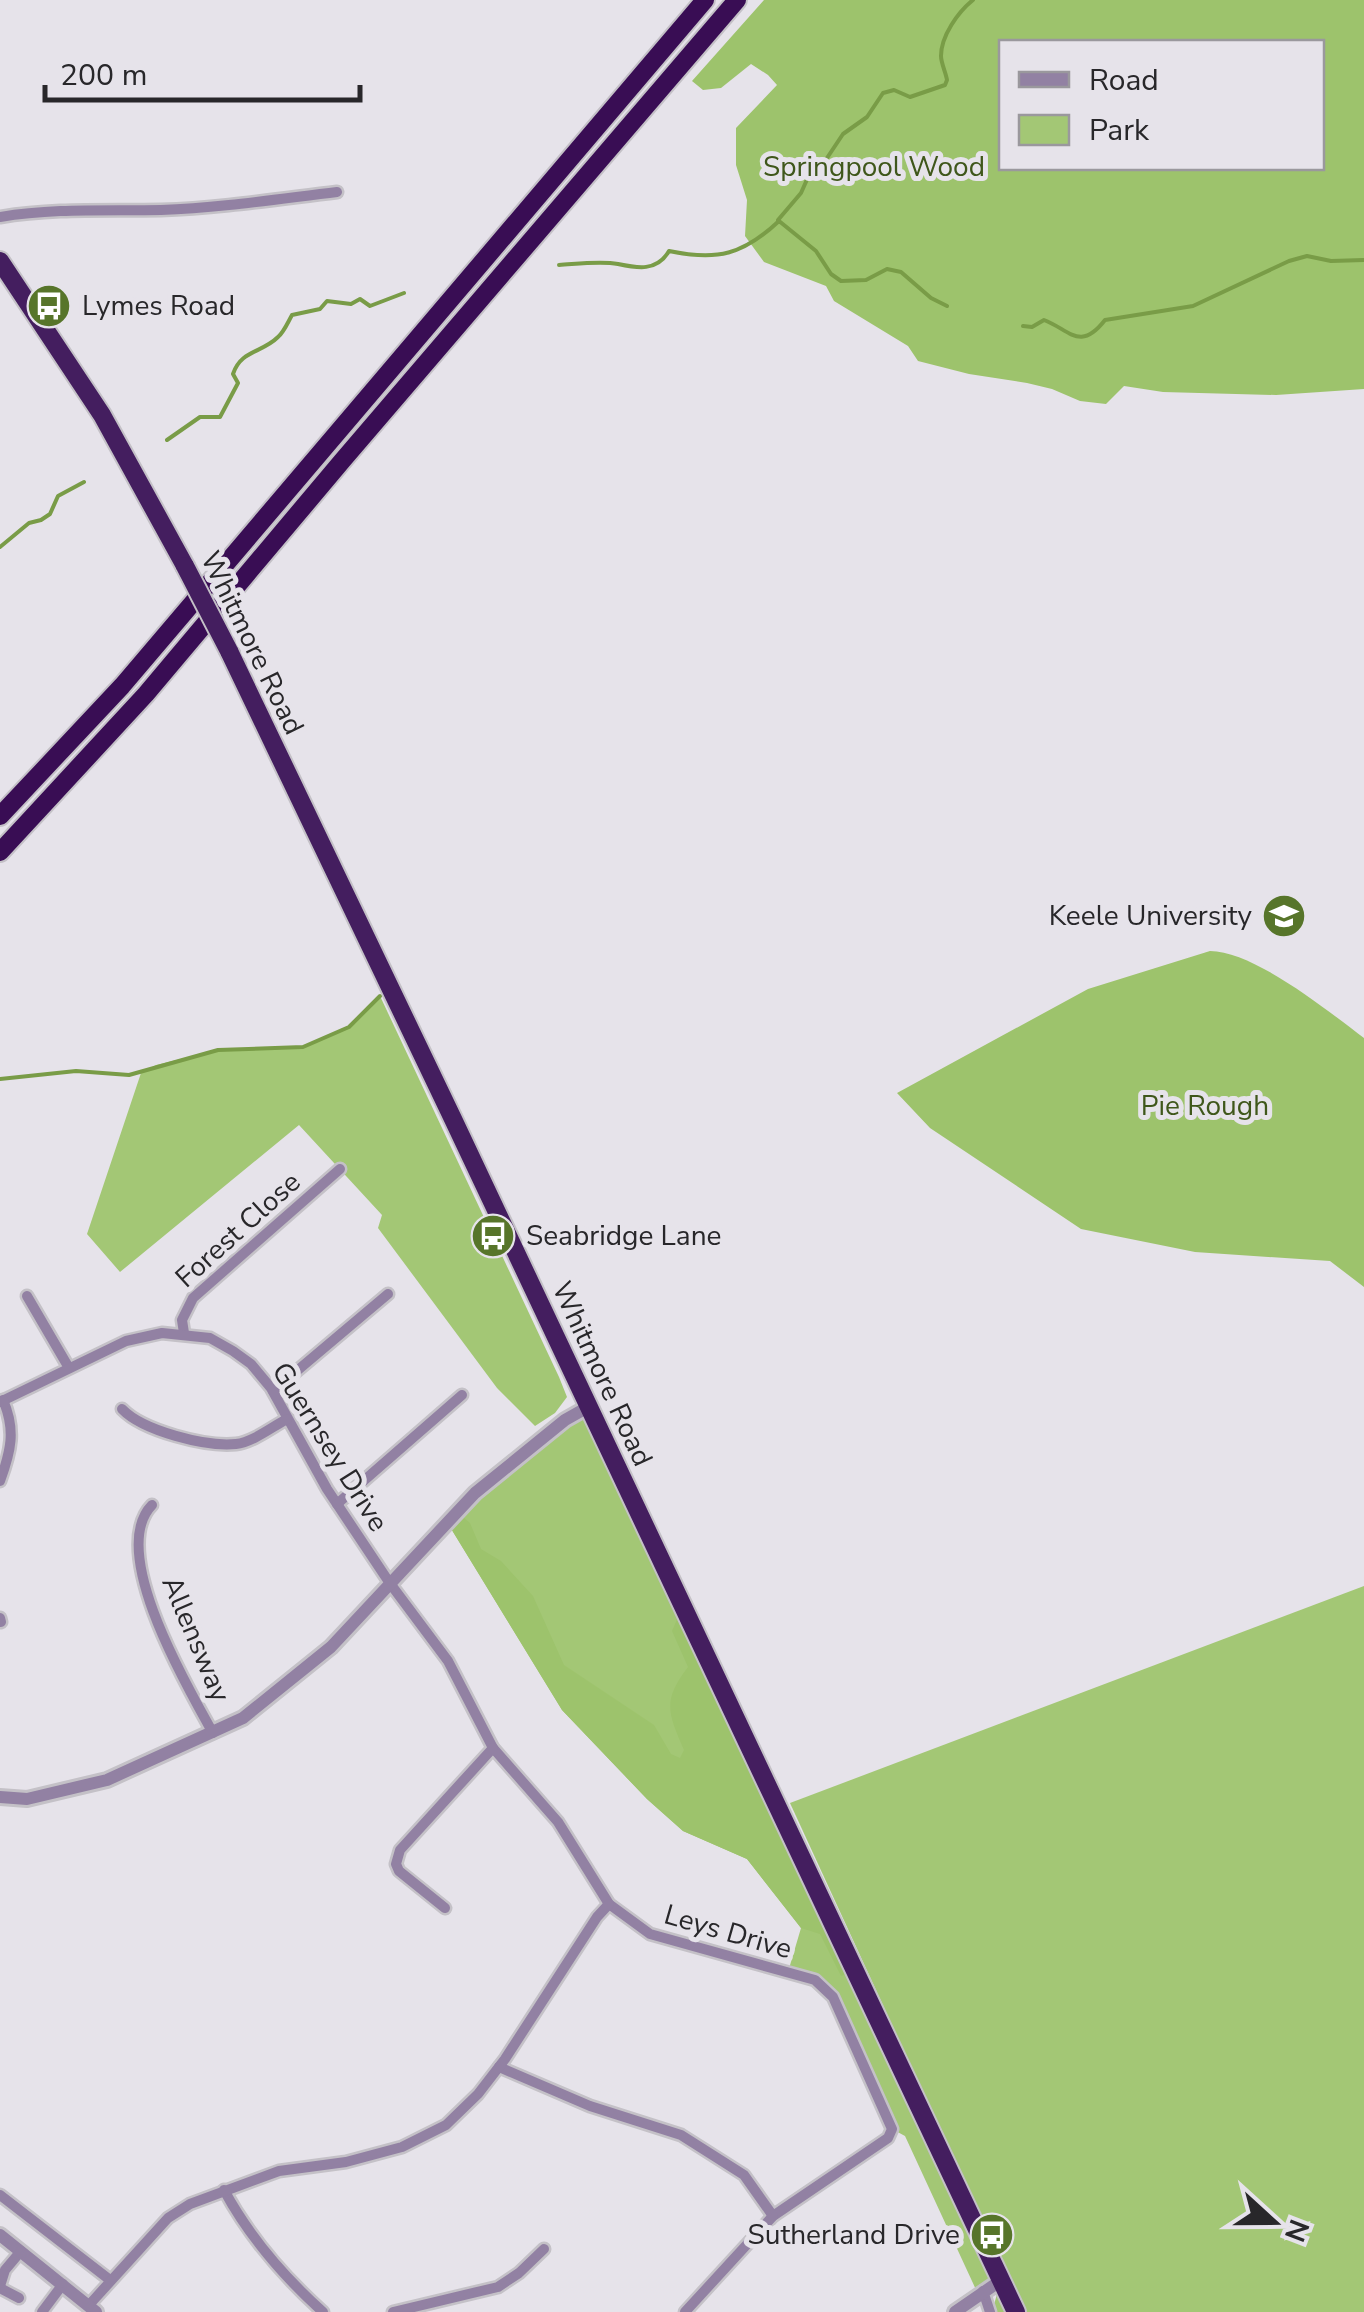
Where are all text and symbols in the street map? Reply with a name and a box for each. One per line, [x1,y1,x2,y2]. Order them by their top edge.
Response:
scale bar [45,40,360,102]
legend [999,40,1324,170]
text: 200 m [60,55,147,96]
text: Road [1089,60,1159,101]
text: Park [1089,110,1150,151]
park label: Springpool Wood [763,148,985,186]
bus stop icon: Lymes Road [26,283,72,329]
place label: Lymes Road [82,287,235,325]
street label: Whitmore Road [191,545,313,741]
school or university icon: Keele University [1261,893,1307,939]
place label: Keele University [1049,897,1253,935]
park label: Pie Rough [1141,1087,1269,1125]
street label: Forest Close [167,1164,309,1296]
bus stop icon: Seabridge Lane [470,1213,516,1259]
place label: Seabridge Lane [526,1217,721,1255]
street label: Whitmore Road [543,1275,661,1473]
street label: Guernsey Drive [263,1355,397,1539]
street label: Allensway [152,1570,240,1708]
street label: Leys Drive [660,1896,796,1968]
north arrow [1224,2172,1324,2272]
bus stop icon: Sutherland Drive [969,2212,1015,2258]
text: N [1275,2214,1318,2247]
place label: Sutherland Drive [747,2216,960,2254]

